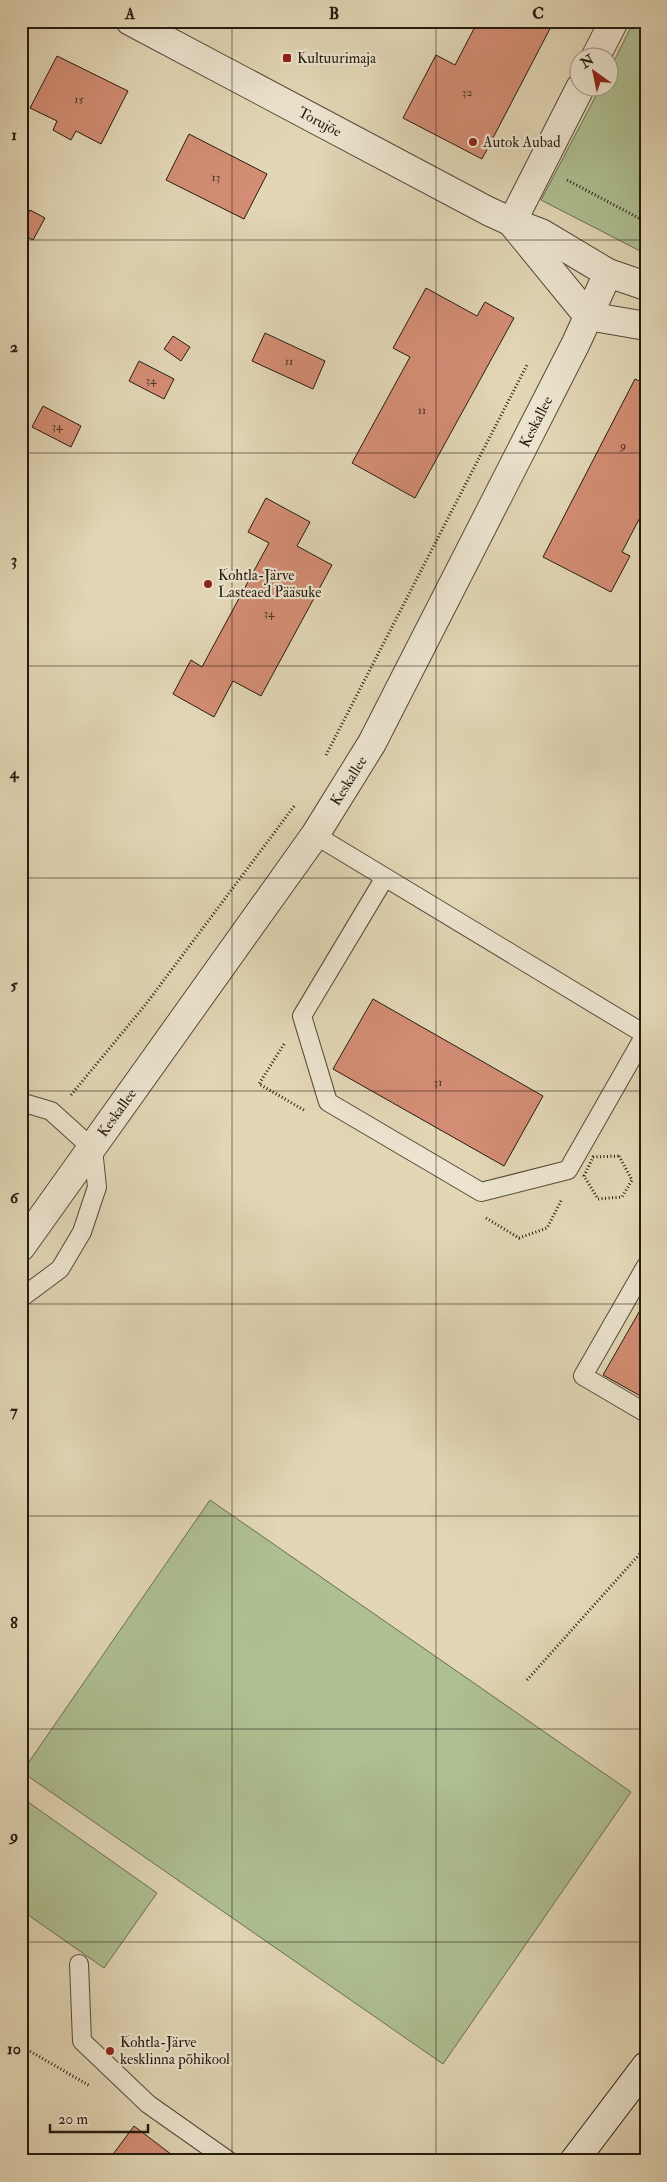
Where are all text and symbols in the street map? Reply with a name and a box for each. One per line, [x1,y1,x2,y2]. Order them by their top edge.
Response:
text: A [124,4,136,24]
text: B [329,4,339,24]
text: C [532,4,544,24]
north arrow [570,48,620,98]
place label: Kultuurimaja [297,49,377,68]
text: N [576,51,597,73]
marker: Kultuurimaja [281,52,293,64]
house number: 32 [462,85,472,100]
house number: 15 [74,92,84,107]
street label: Torujõe [295,102,345,141]
text: 1 [11,125,17,145]
place label: Autok Aubad [482,133,561,152]
marker: Autok Aubad [467,136,479,148]
house number: 13 [212,170,220,185]
text: 2 [10,337,18,357]
house number: 11 [285,354,293,369]
house number: 34 [145,373,157,388]
street label: Keskallee [515,393,557,451]
house number: 11 [418,403,426,418]
house number: 34 [51,419,63,434]
house number: 9 [619,438,626,453]
text: 3 [11,550,17,570]
place label: Kohtla-Järve Lasteaed Pääsuke [218,566,322,602]
marker: Kohtla-Järve Lasteaed Pääsuke [202,578,214,590]
house number: 34 [263,606,275,621]
street label: Keskallee [326,752,371,809]
text: 4 [9,763,20,783]
text: 5 [10,975,18,995]
house number: 31 [434,1075,442,1090]
street label: Keskallee [93,1085,141,1141]
text: 6 [10,1188,20,1208]
text: 7 [10,1401,18,1421]
text: 8 [10,1613,18,1633]
text: 9 [8,1826,18,1846]
place label: Kohtla-Järve kesklinna põhikool [120,2033,230,2070]
text: 10 [7,2039,21,2059]
marker: Kohtla-Järve kesklinna põhikool [104,2045,116,2057]
scale bar [50,2102,148,2134]
text: 20 m [58,2110,88,2129]

